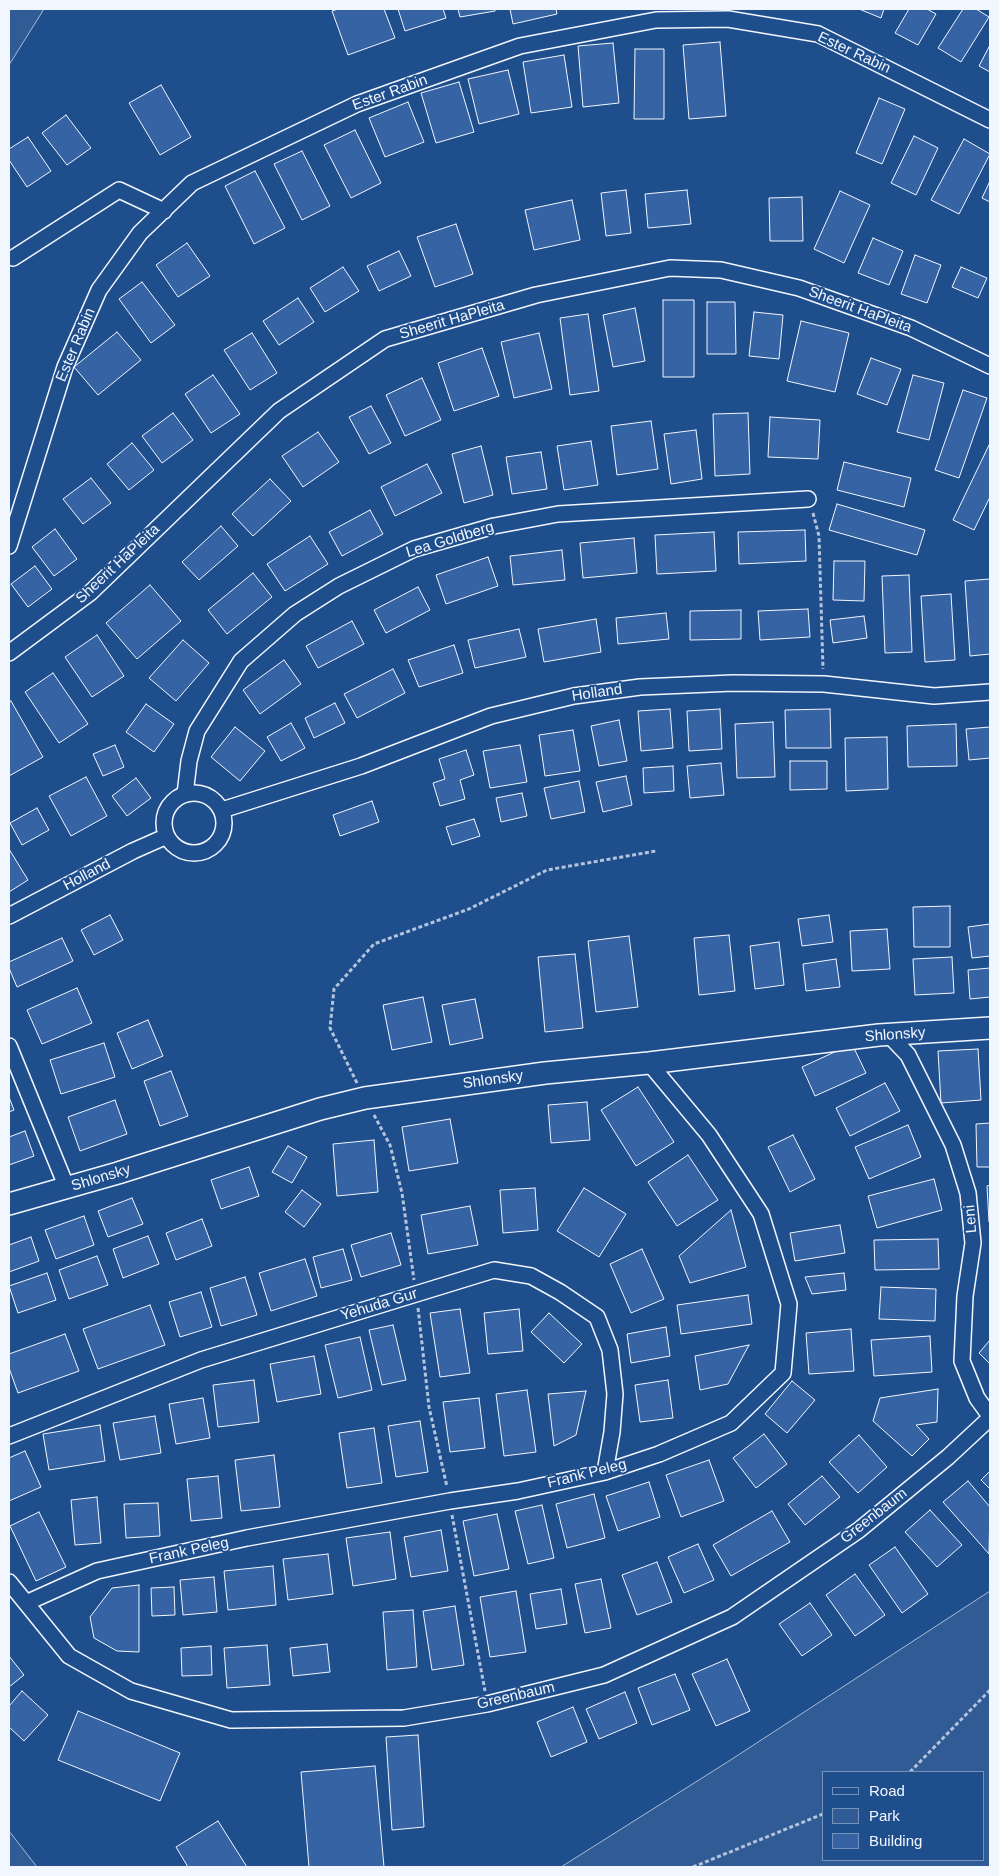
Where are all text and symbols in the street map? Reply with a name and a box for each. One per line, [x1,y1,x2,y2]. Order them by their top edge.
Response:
street label: Ester Rabin [815,28,893,78]
street label: Ester Rabin [350,71,430,115]
street label: Sheerit HaPleita [806,283,914,337]
street label: Sheerit HaPleita [397,296,507,344]
street label: Ester Rabin [52,305,100,385]
street label: Lea Goldberg [404,518,496,562]
street label: Sheerit HaPleita [72,520,164,608]
street label: Holland [571,681,623,705]
street label: Holland [60,855,114,895]
street label: Shlonsky [864,1024,926,1046]
street label: Shlonsky [462,1067,524,1093]
street label: Shlonsky [69,1160,133,1196]
street label: Leni [961,1204,981,1234]
street label: Yehuda Gur [338,1285,420,1325]
street label: Frank Peleg [546,1455,628,1493]
street label: Greenbaum [837,1485,911,1547]
street label: Frank Peleg [148,1534,230,1568]
street label: Greenbaum [475,1678,557,1714]
legend [822,1771,984,1861]
text: Road [869,1782,905,1799]
text: Park [869,1807,900,1824]
text: Building [869,1832,922,1849]

